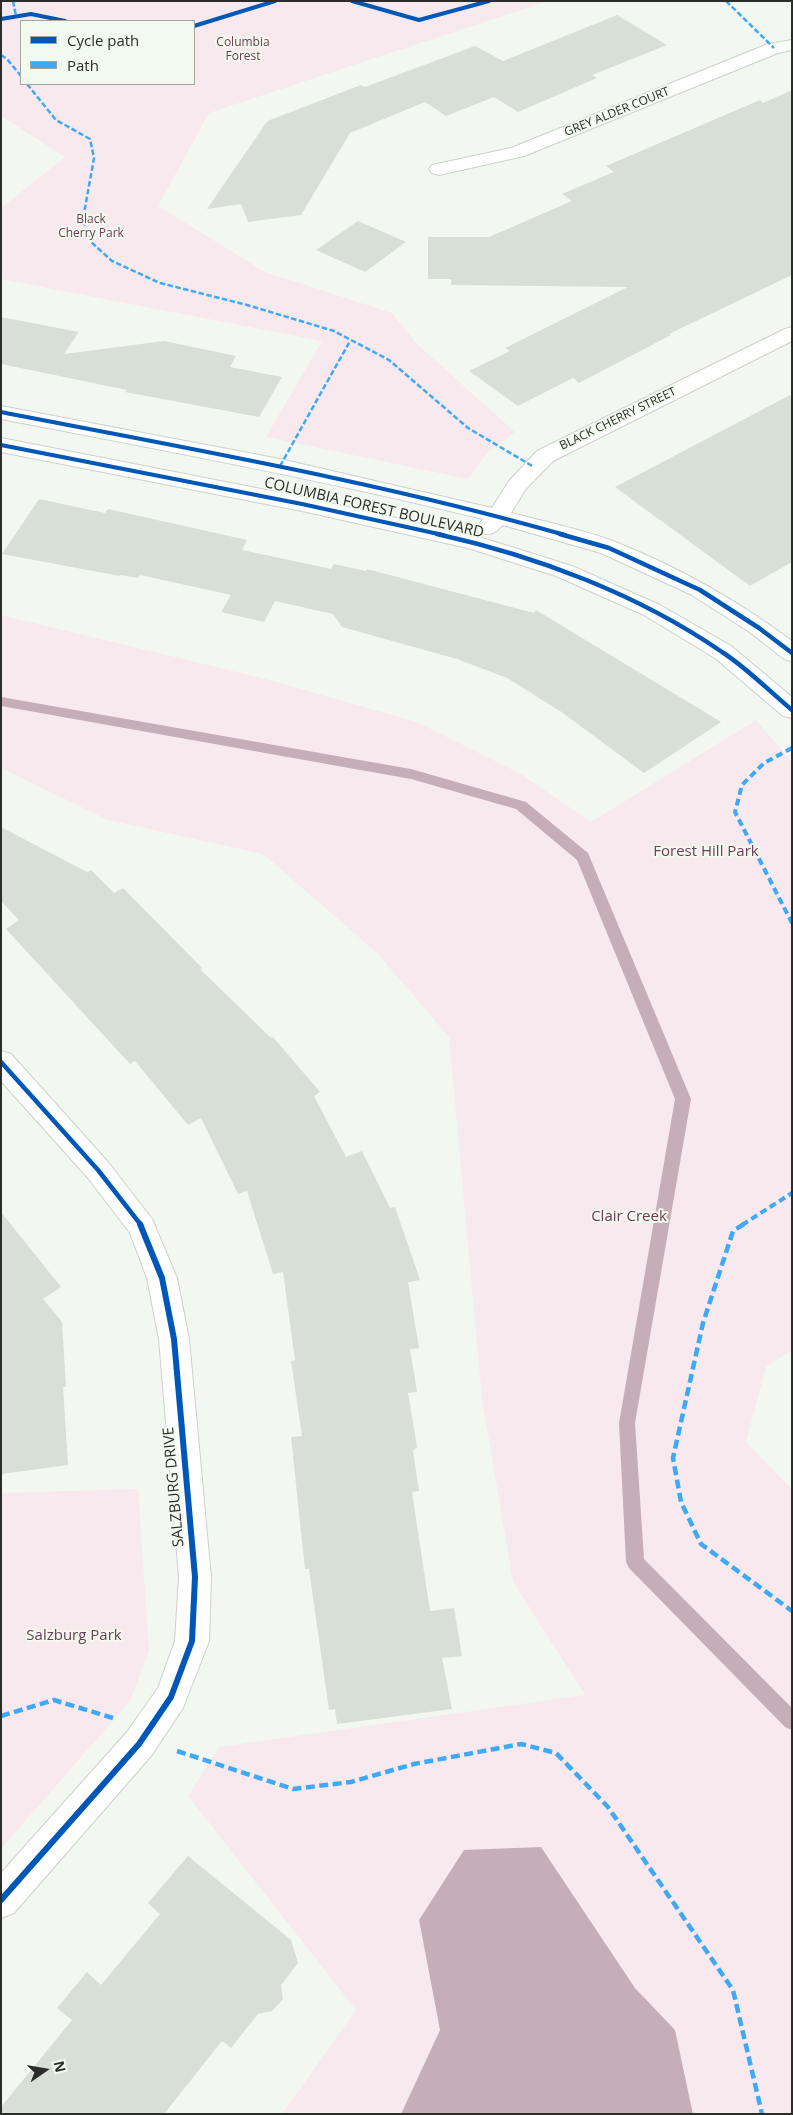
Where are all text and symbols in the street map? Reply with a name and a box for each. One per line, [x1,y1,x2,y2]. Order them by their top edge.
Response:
legend [20,20,195,85]
text: Cycle path [67,30,139,50]
park label: Columbia Forest [216,36,270,64]
text: Path [67,55,99,75]
street label: GREY ALDER COURT [562,84,672,140]
park label: Black Cherry Park [58,213,124,241]
street label: BLACK CHERRY STREET [557,384,679,454]
street label: COLUMBIA FOREST BOULEVARD [262,474,486,542]
park label: Forest Hill Park [653,843,759,861]
park label: Clair Creek [591,1208,667,1226]
street label: SALZBURG DRIVE [160,1426,188,1548]
park label: Salzburg Park [26,1627,122,1645]
north arrow [20,2045,70,2095]
text: N [50,2059,71,2074]

